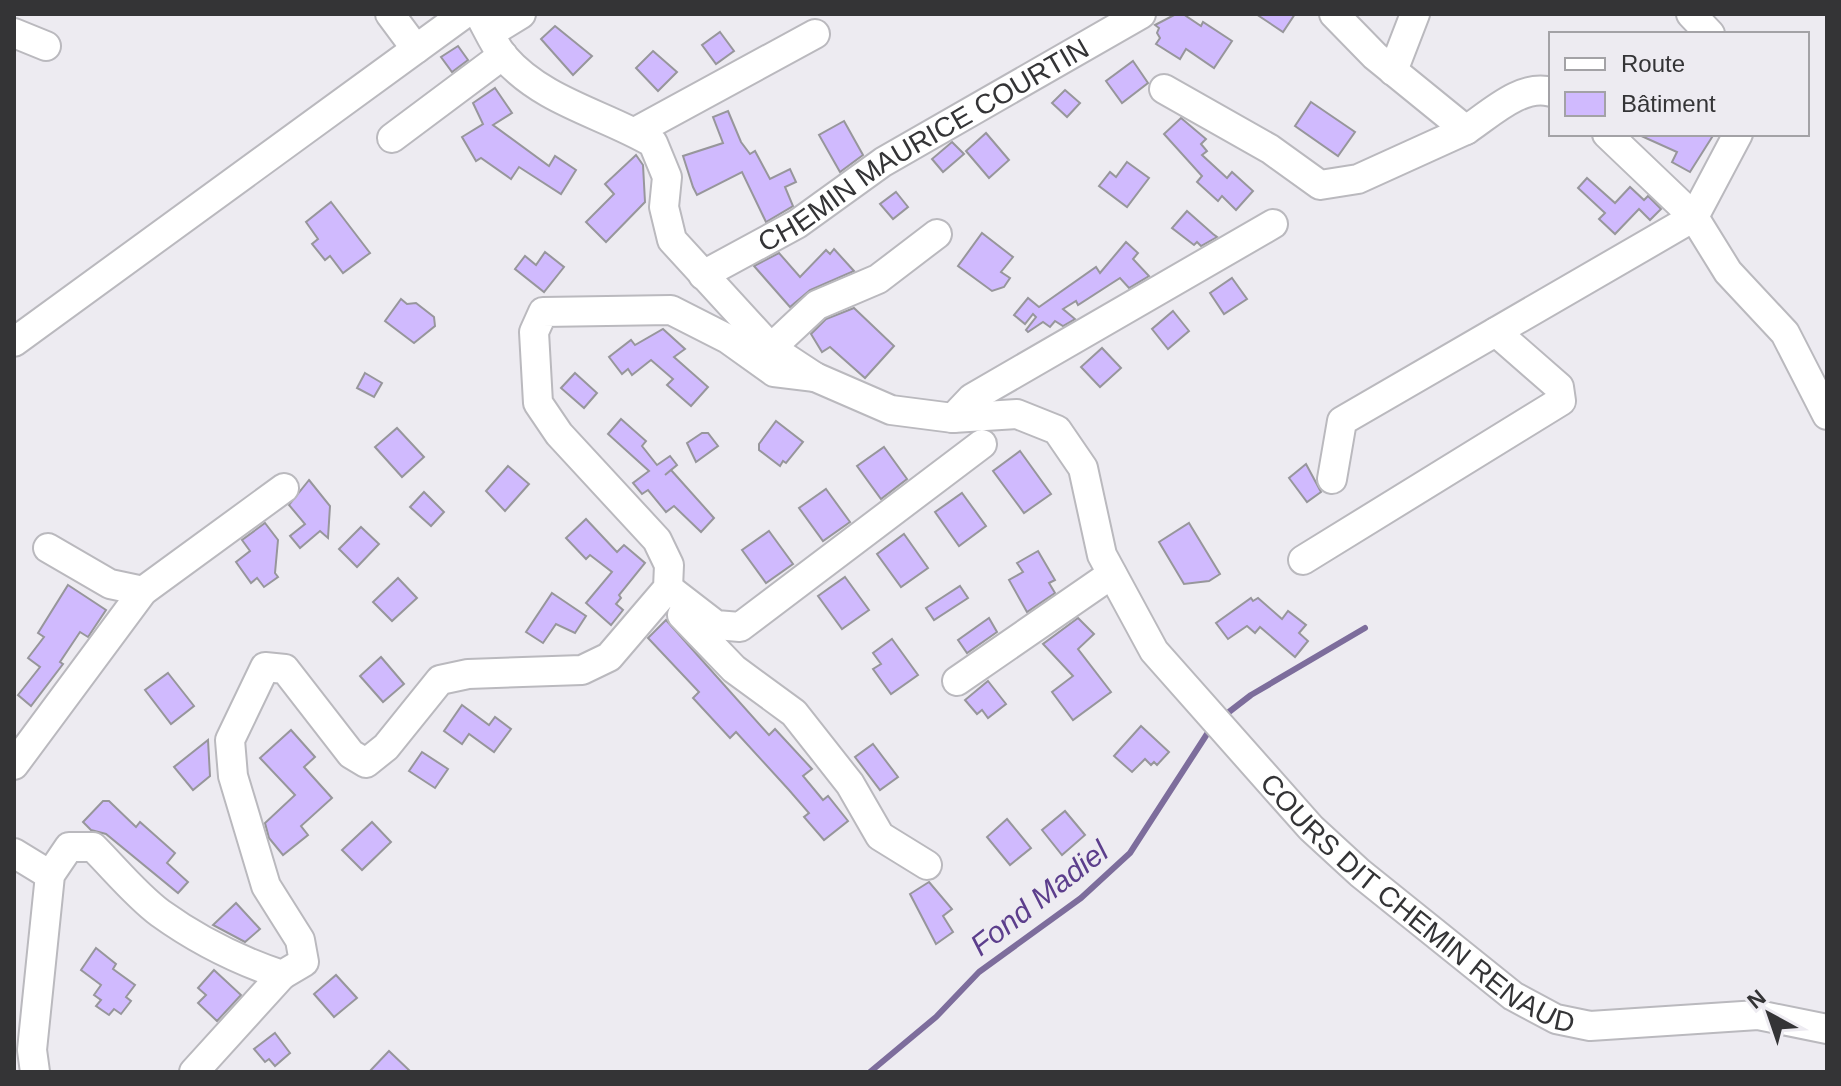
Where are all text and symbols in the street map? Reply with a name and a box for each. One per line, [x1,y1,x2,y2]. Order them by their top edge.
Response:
street label: CHEMIN MAURICE COURTIN [753,32,1094,258]
legend [1549,32,1809,136]
text: Route [1621,50,1685,77]
text: Bâtiment [1621,90,1716,117]
street label: COURS DIT CHEMIN RENAUD [1255,767,1577,1038]
water label: Fond Madiel [964,833,1115,962]
north arrow [1729,974,1809,1054]
text: N [1742,984,1771,1014]

